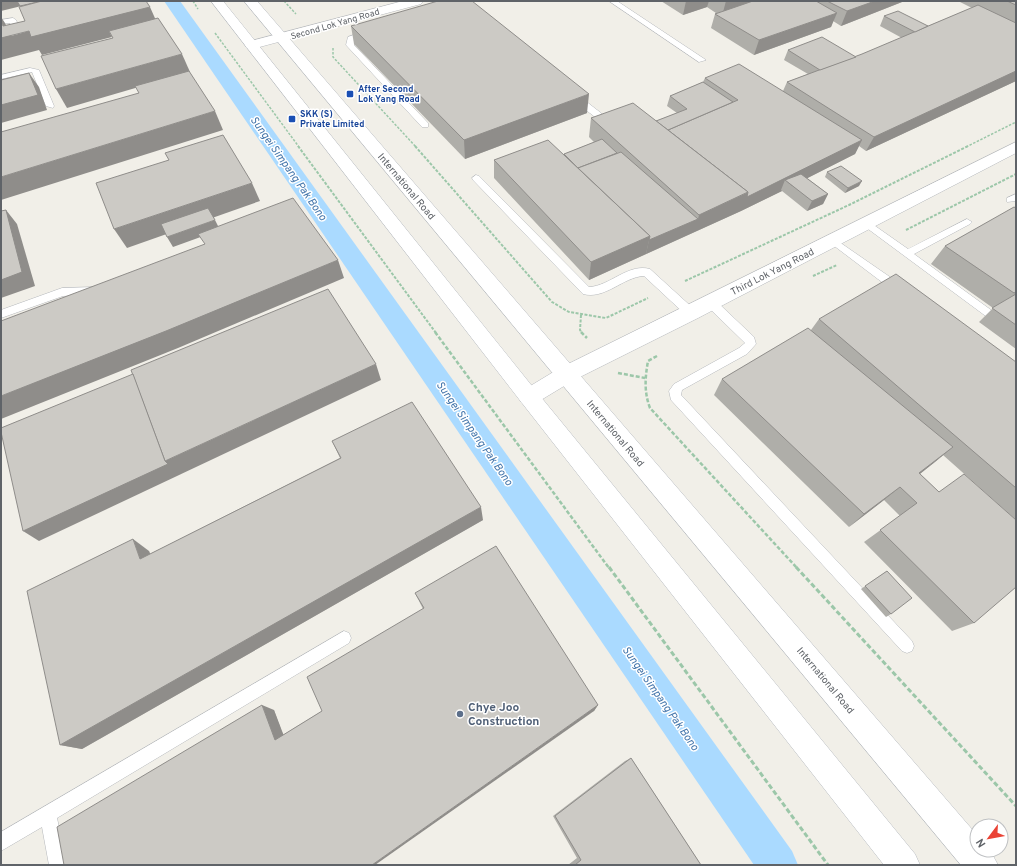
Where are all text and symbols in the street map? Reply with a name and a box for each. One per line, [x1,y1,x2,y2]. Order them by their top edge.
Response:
street label: Second Lok Yang Road [289,7,381,42]
place label: After Second Lok Yang Road [358,84,420,105]
marker: After Second Lok Yang Road [345,89,355,99]
place label: SKK (S) Private Limited [300,109,364,130]
water label: Sungei Simpang Pak Bono [247,114,330,224]
marker: SKK (S) Private Limited [287,114,297,124]
street label: International Road [374,151,437,223]
street label: Third Lok Yang Road [729,246,817,299]
water label: Sungei Simpang Pak Bono [433,379,516,489]
street label: International Road [583,398,646,470]
water label: Sungei Simpang Pak Bono [619,644,702,754]
street label: International Road [793,645,856,717]
place label: Chye Joo Construction [468,700,539,730]
marker: Chye Joo Construction [455,709,465,719]
north arrow [969,818,1009,858]
text: N [973,836,989,850]

